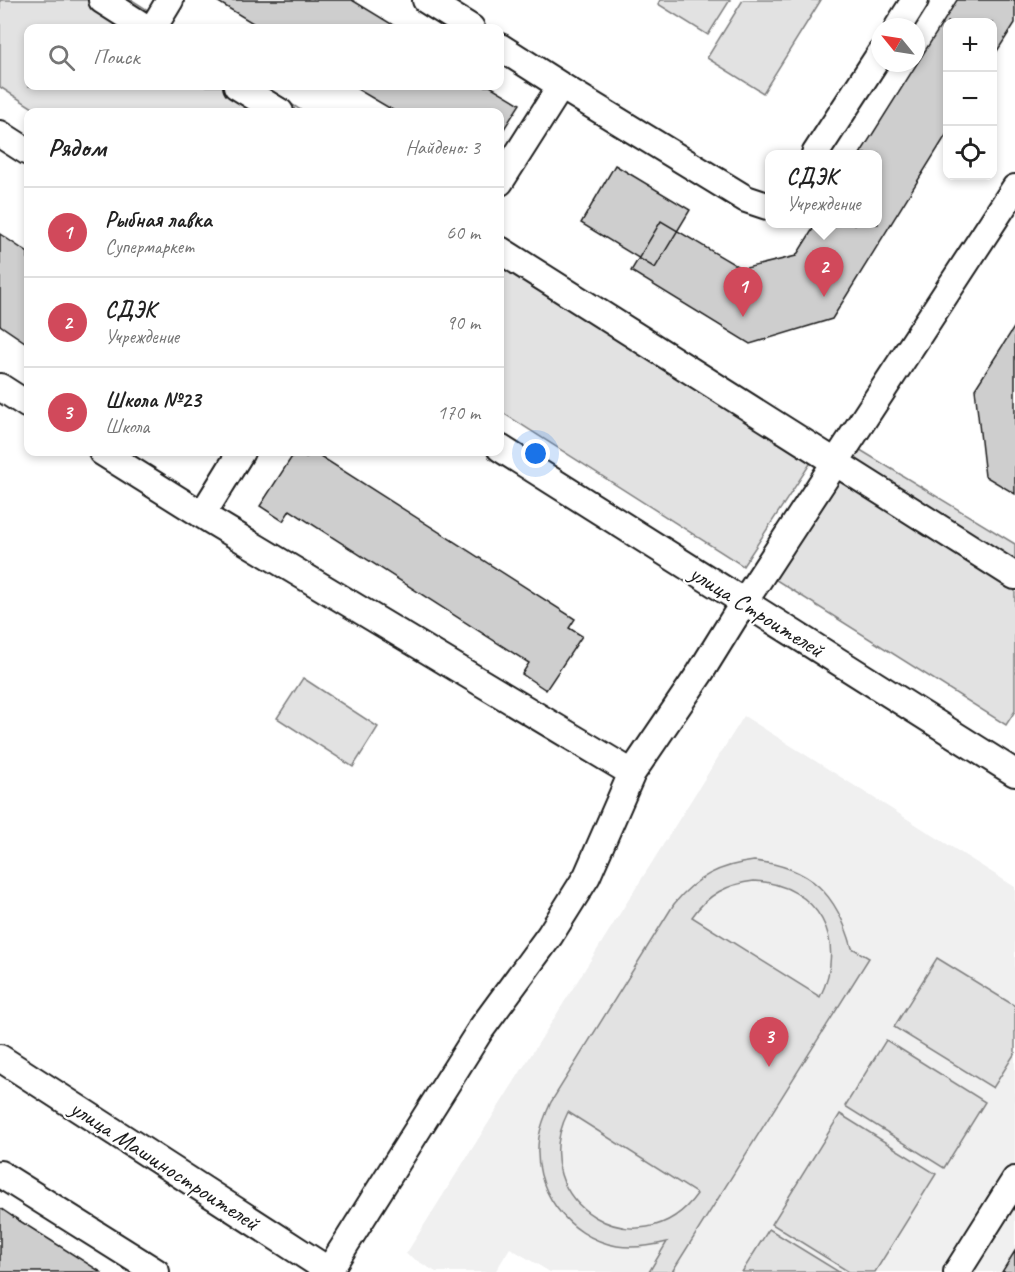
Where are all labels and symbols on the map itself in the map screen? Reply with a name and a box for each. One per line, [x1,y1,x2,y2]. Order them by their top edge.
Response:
north arrow [871,18,925,72]
pin: 2 [804,248,844,297]
pin: 1 [724,268,762,317]
your location [521,439,550,468]
street label: улица Строителей [683,557,831,665]
pin: 3 [750,1018,788,1067]
street label: улица Машиностроителей [63,1092,267,1238]

